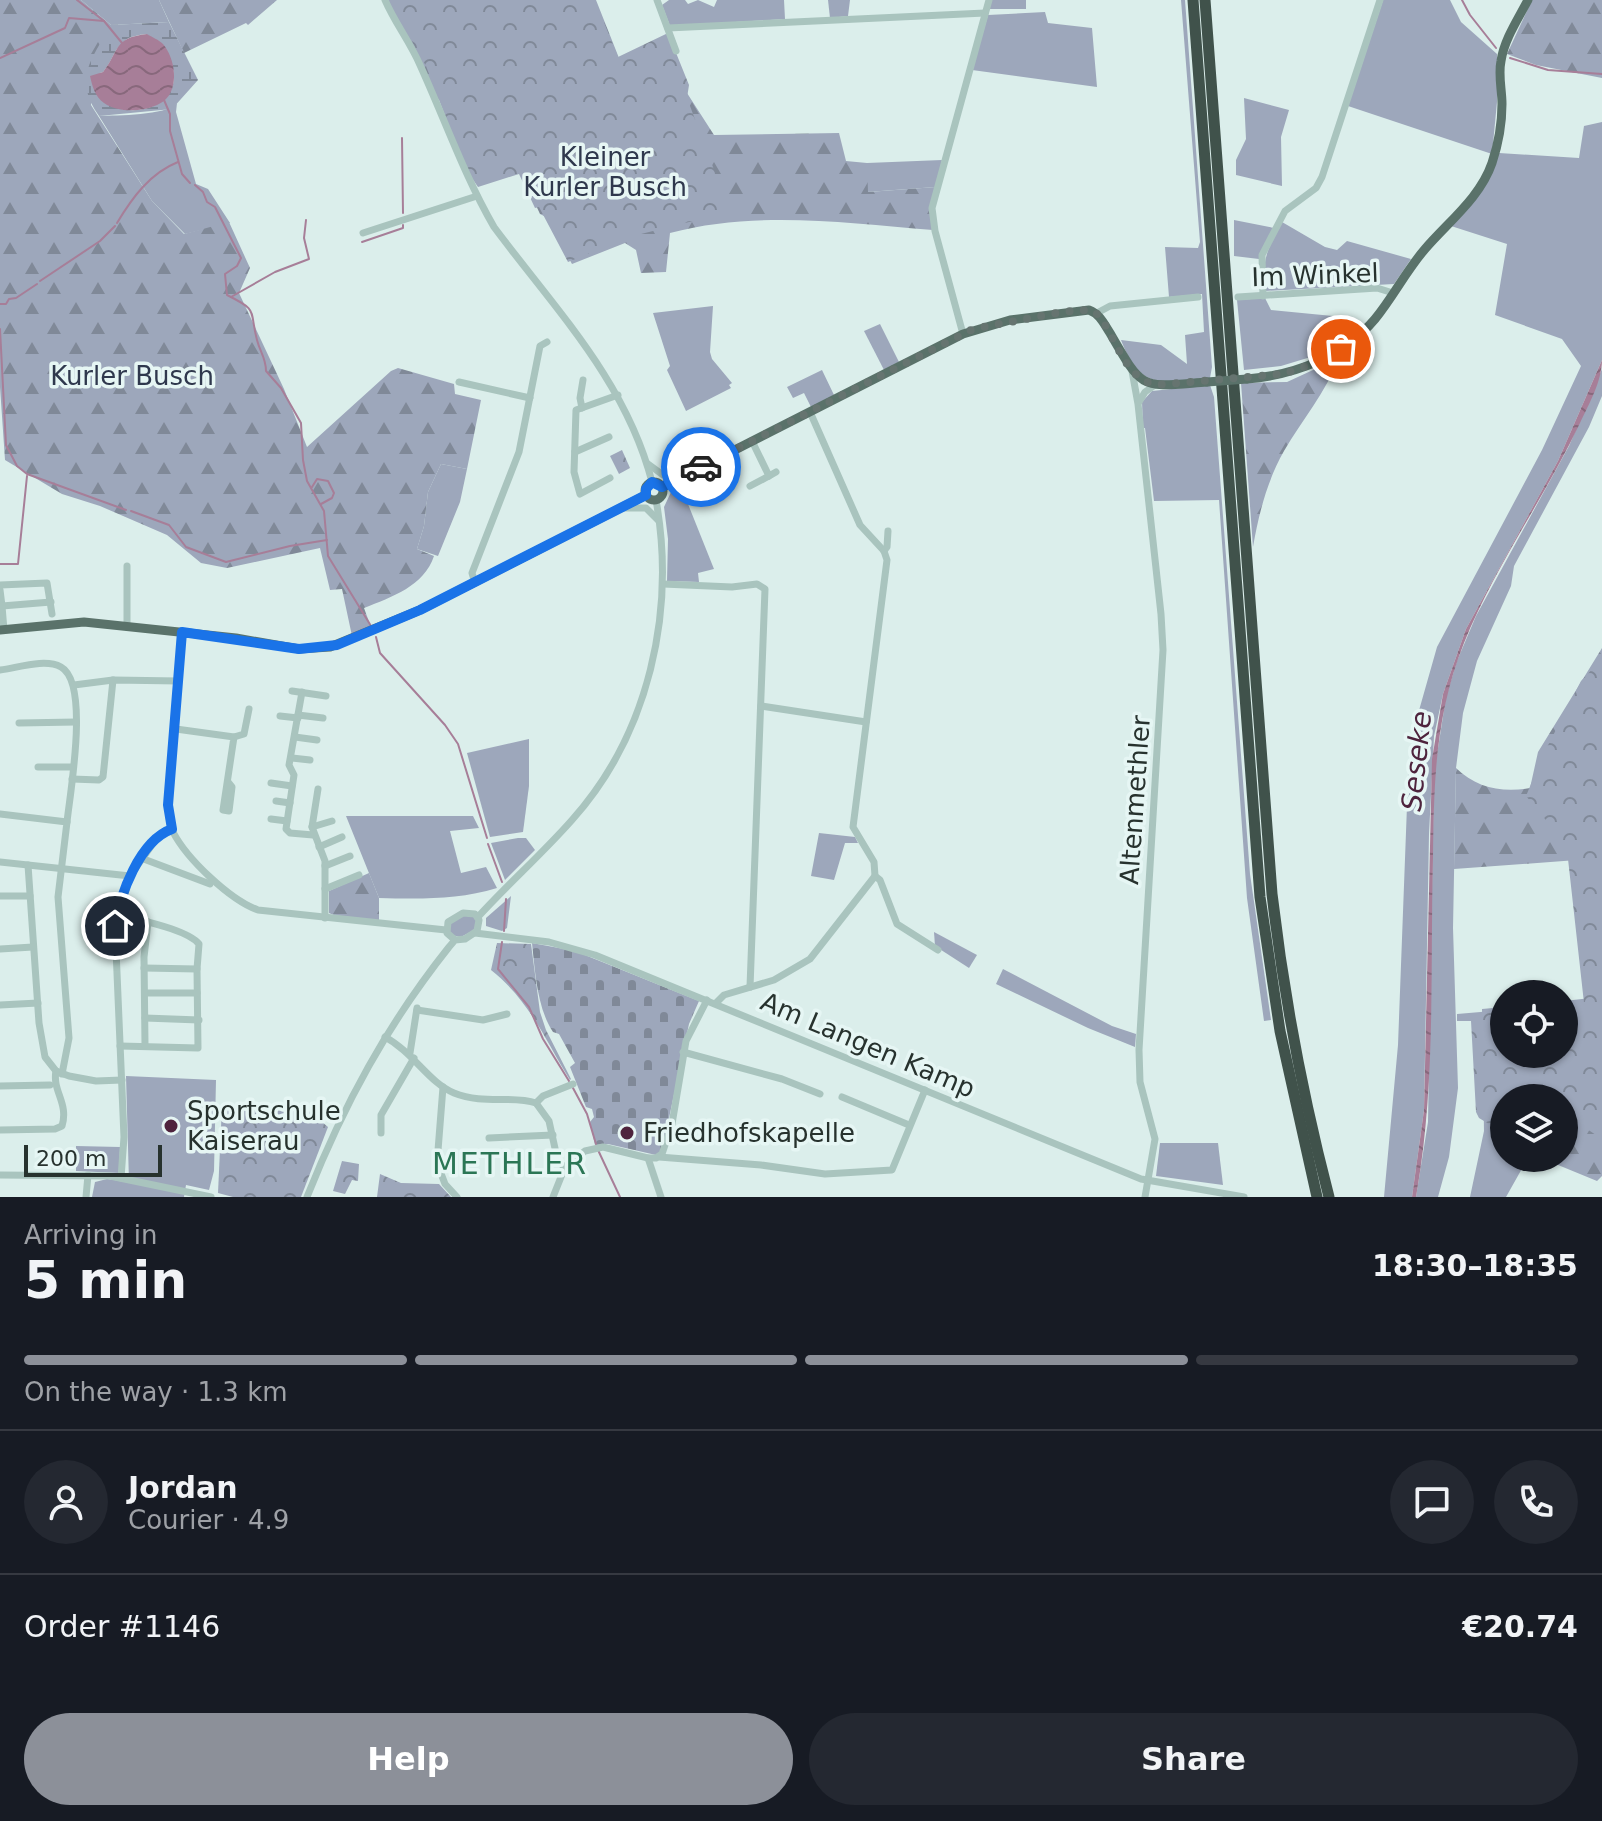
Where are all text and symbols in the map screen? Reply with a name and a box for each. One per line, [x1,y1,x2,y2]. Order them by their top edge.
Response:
park label: Kleiner Kurler Busch [523,142,687,202]
street label: Im Winkel [1251,258,1379,292]
pin [1307,315,1375,383]
icon: bag [1319,327,1363,371]
park label: Kurler Busch [50,361,214,391]
courier [661,427,741,507]
icon: car [679,445,723,489]
water label: Seseke [1395,709,1438,813]
street label: Altenmethler [1114,714,1156,886]
pin [81,892,149,960]
icon: home [93,904,137,948]
map controls [1490,980,1578,1172]
button: locate [1490,980,1578,1068]
street label: Am Langen Kamp [756,986,980,1104]
button: layers [1490,1084,1578,1172]
place label: Sportschule Kaiserau [187,1096,341,1156]
marker: Sportschule Kaiserau [162,1117,180,1135]
place label: Friedhofskapelle [643,1118,855,1148]
marker: Friedhofskapelle [618,1124,636,1142]
scale bar [24,1141,162,1177]
text: 200 m [36,1146,106,1171]
district label: METHLER [432,1146,588,1181]
text: Arriving in [24,1220,158,1250]
text: 18:30–18:35 [1372,1248,1578,1283]
text: 5 min [24,1250,187,1310]
text: On the way · 1.3 km [24,1377,288,1407]
button: person [24,1460,108,1544]
button: chat [1390,1460,1474,1544]
button: phone [1494,1460,1578,1544]
text: Jordan [128,1470,238,1505]
text: Courier · 4.9 [128,1505,289,1535]
text: Order #1146 [24,1609,220,1644]
text: €20.74 [1462,1609,1578,1644]
button: Help [24,1713,793,1805]
button: Share [809,1713,1578,1805]

